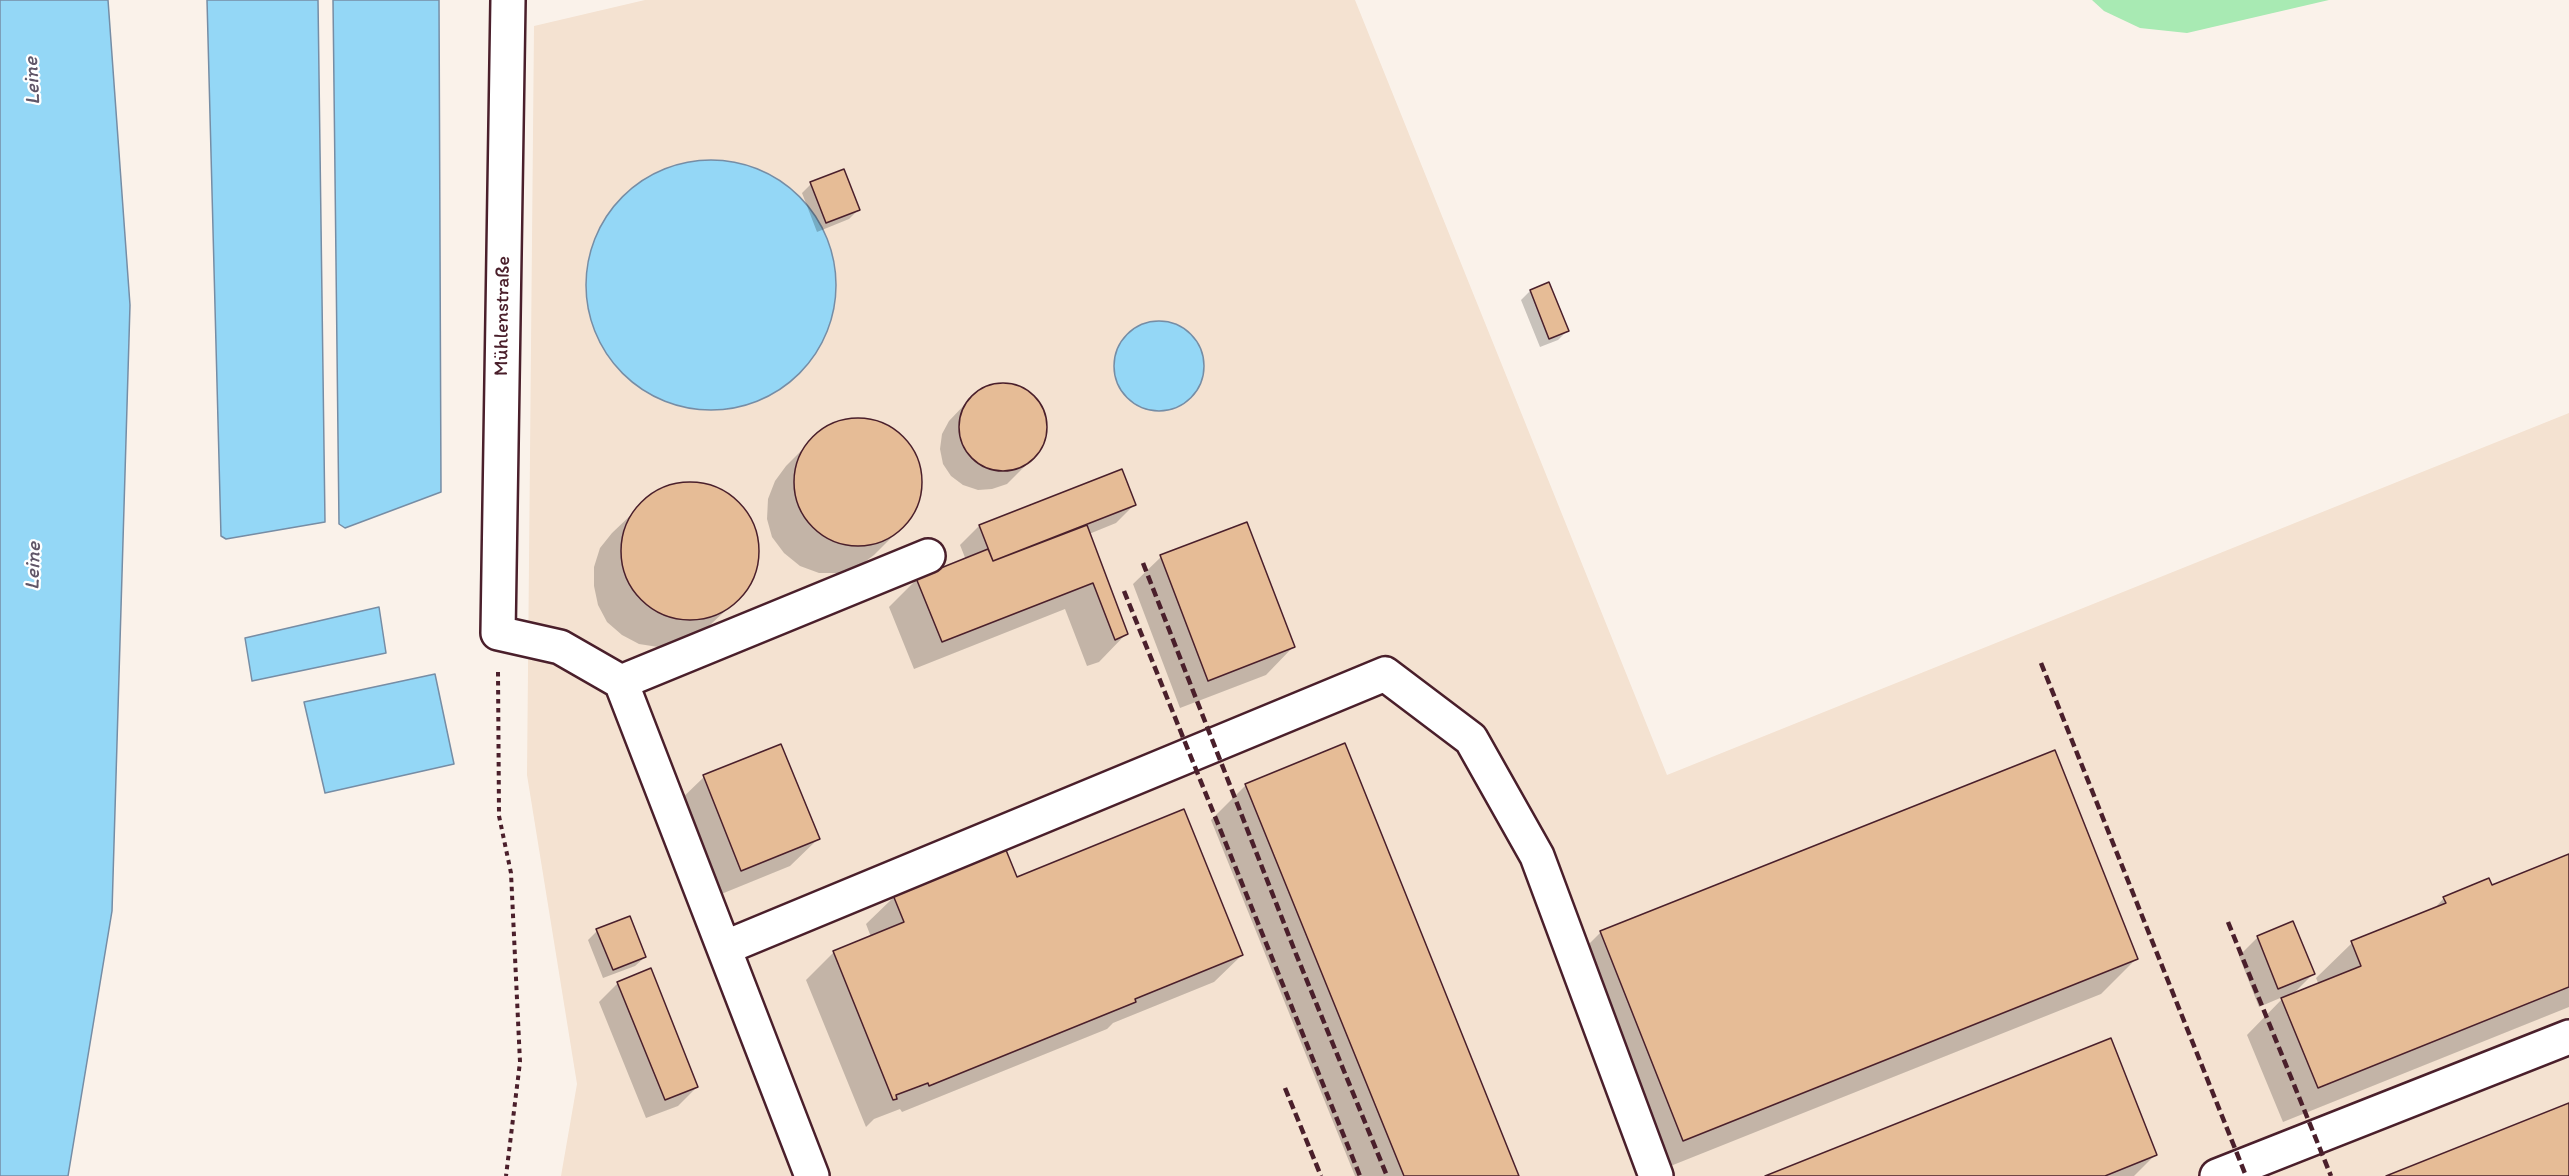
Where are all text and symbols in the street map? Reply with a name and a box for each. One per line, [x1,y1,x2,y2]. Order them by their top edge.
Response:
water label: Leine [19,56,47,106]
street label: Mühlenstraße [490,256,516,376]
water label: Leine [21,542,47,590]

